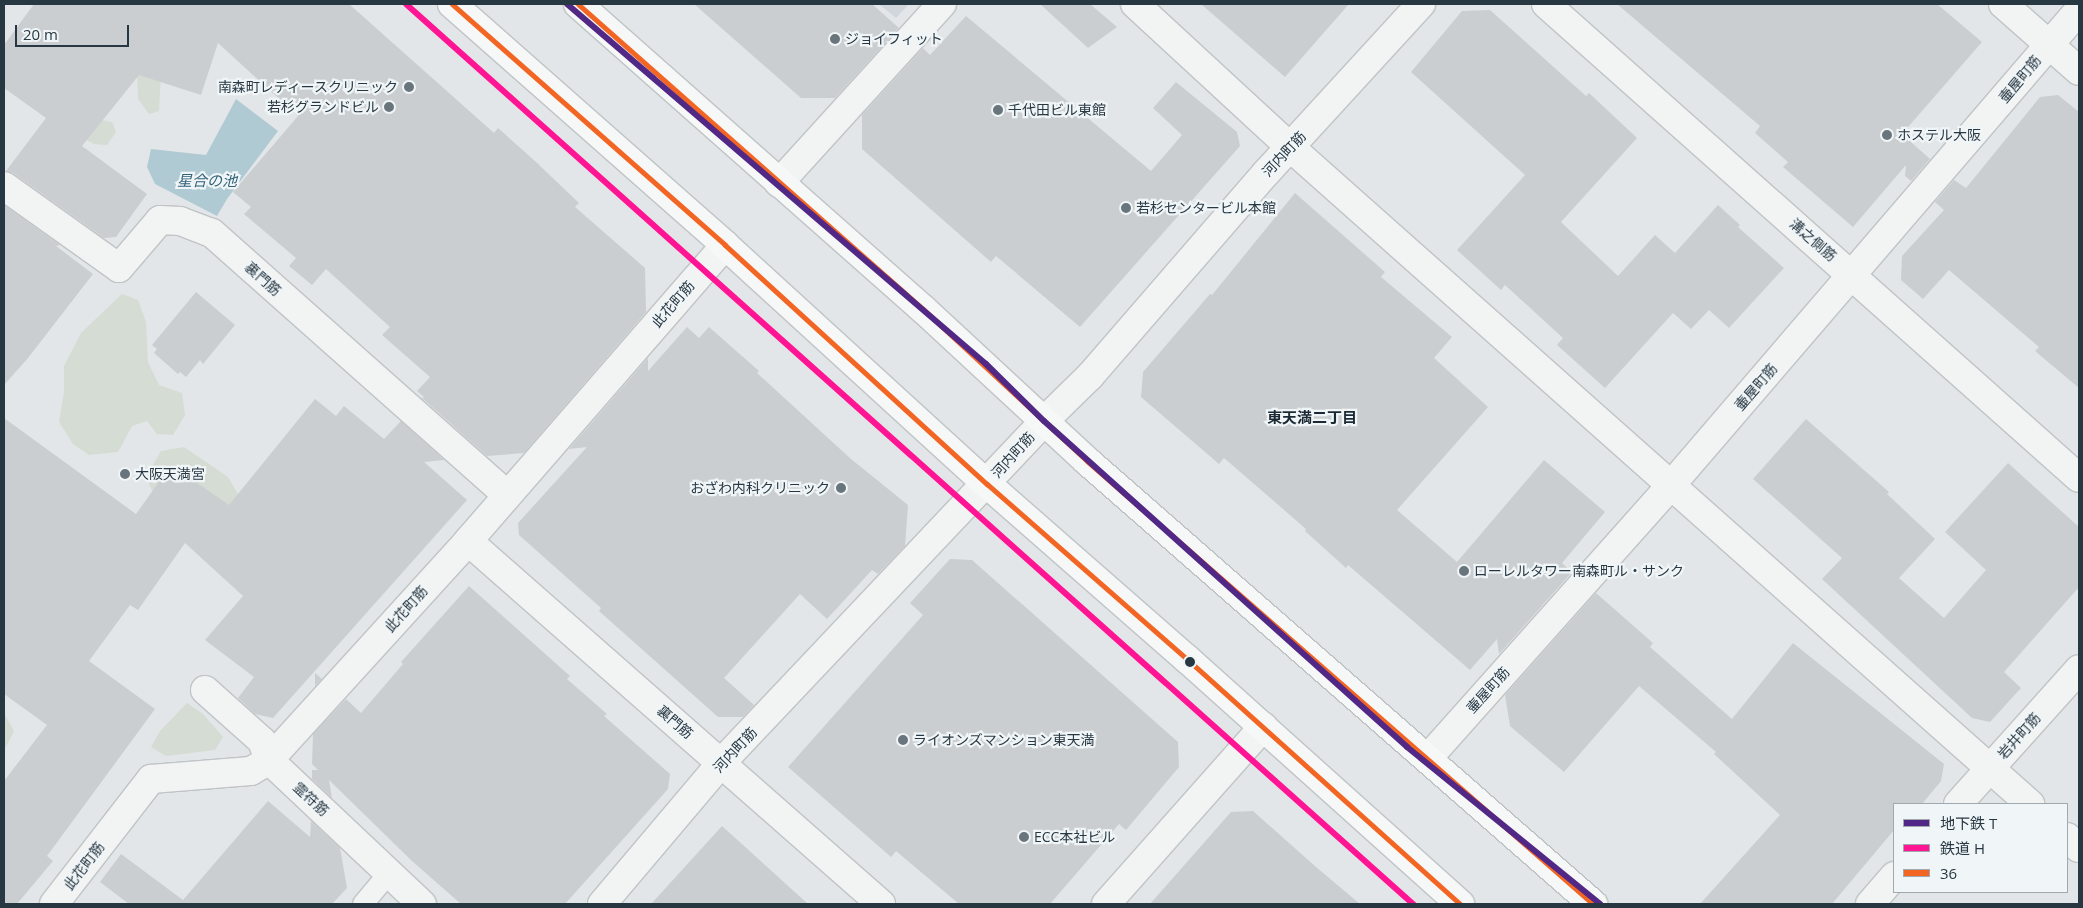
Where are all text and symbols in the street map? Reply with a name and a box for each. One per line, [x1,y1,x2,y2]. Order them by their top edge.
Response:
scale bar [18,15,131,47]
text: 20 m [23,24,58,44]
place label: ジョイフィット [845,31,943,47]
marker: ジョイフィット [829,33,841,45]
street label: 壷屋町筋 [1996,52,2044,106]
place label: 南森町レディースクリニック [216,79,398,95]
marker: 南森町レディースクリニック [402,80,416,94]
place label: 若杉グランドビル [267,99,379,115]
marker: 若杉グランドビル [383,101,395,113]
place label: 千代田ビル東館 [1008,102,1106,118]
marker: 千代田ビル東館 [992,104,1004,116]
place label: ホステル大阪 [1897,127,1981,143]
street label: 河内町筋 [1259,128,1309,180]
marker: ホステル大阪 [1881,129,1893,141]
water label: 星合の池 [177,172,237,190]
place label: 若杉センタービル本館 [1136,200,1276,216]
marker: 若杉センタービル本館 [1120,202,1132,214]
street label: 溝之側筋 [1786,215,1840,265]
street label: 裏門筋 [242,259,284,299]
street label: 此花町筋 [648,277,698,331]
street label: 壷屋町筋 [1731,360,1781,414]
district label: 東天満二丁目 [1267,409,1357,427]
street label: 河内町筋 [988,429,1038,481]
place label: 大阪天満宮 [135,466,205,482]
marker: 大阪天満宮 [119,468,131,480]
place label: おざわ内科クリニック [690,480,830,496]
marker: おざわ内科クリニック [834,481,848,495]
place label: ローレルタワー南森町ル・サンク [1474,563,1684,579]
marker: ローレルタワー南森町ル・サンク [1458,565,1470,577]
street label: 此花町筋 [381,583,431,635]
unlabelled marker [1185,657,1195,667]
street label: 壷屋町筋 [1463,664,1513,716]
street label: 裏門筋 [654,702,696,742]
street label: 岩井町筋 [1994,710,2044,762]
street label: 河内町筋 [710,724,760,776]
place label: ライオンズマンション東天満 [913,732,1095,748]
marker: ライオンズマンション東天満 [897,734,909,746]
street label: 霊符筋 [290,779,332,819]
legend [1893,803,2068,893]
text: 地下鉄 T [1940,813,1997,833]
place label: ECC本社ビル [1034,829,1115,845]
marker: ECC本社ビル [1018,831,1030,843]
text: 鉄道 H [1940,838,1985,858]
street label: 此花町筋 [60,839,108,893]
text: 36 [1940,863,1957,883]

